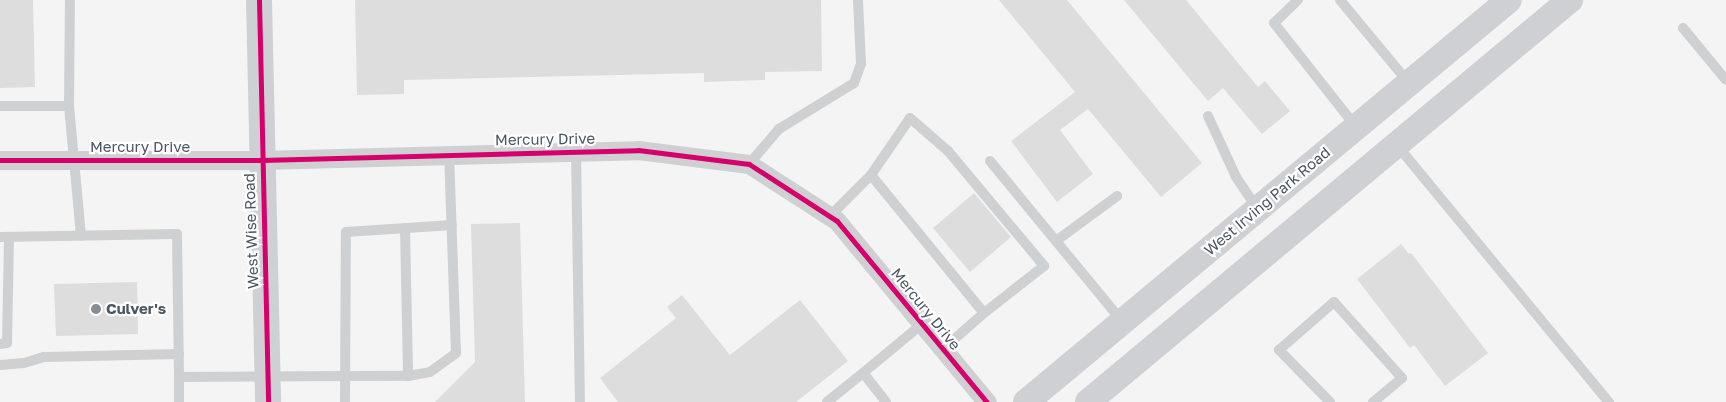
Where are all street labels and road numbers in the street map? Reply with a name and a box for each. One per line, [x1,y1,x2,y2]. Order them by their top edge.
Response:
street label: Mercury Drive [495,129,595,149]
street label: Mercury Drive [90,138,190,156]
street label: West Irving Park Road [1200,143,1334,259]
street label: West Wise Road [240,173,262,289]
street label: Mercury Drive [887,264,965,354]

